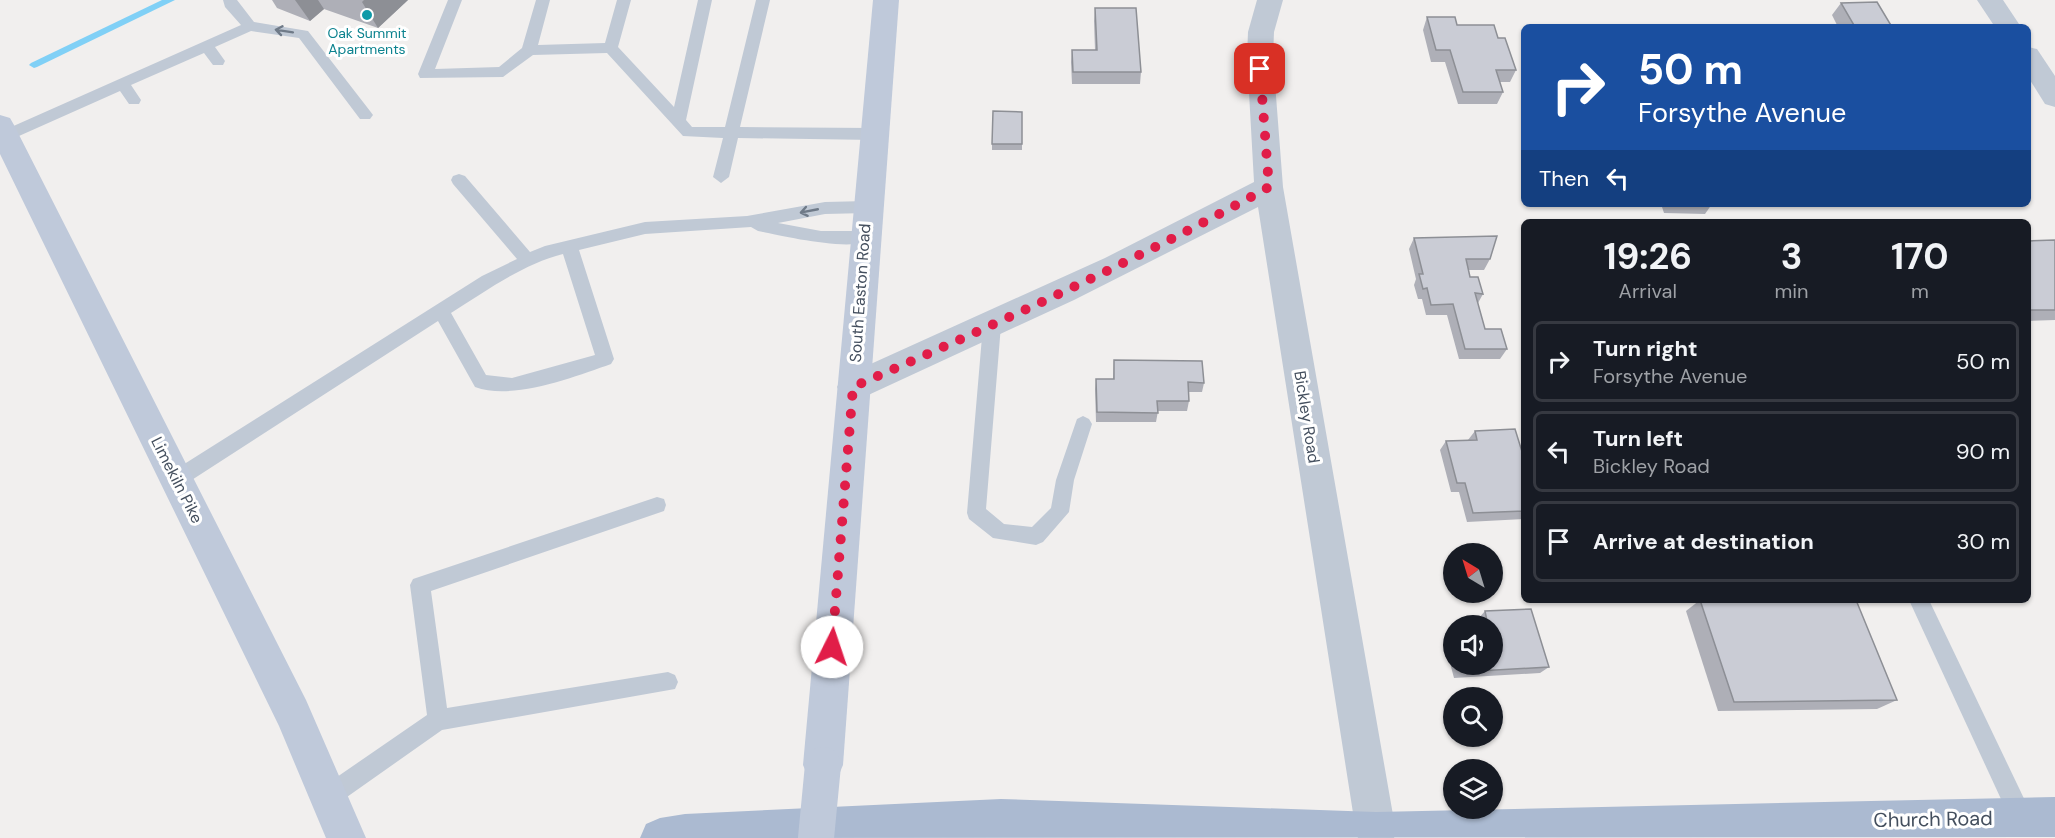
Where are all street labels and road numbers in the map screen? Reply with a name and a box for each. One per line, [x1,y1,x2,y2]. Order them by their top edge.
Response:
street label: South Easton Road [845,223,875,363]
street label: Bickley Road [1289,369,1325,465]
street label: Limekiln Pike [146,433,208,527]
street label: Church Road [1873,805,1993,833]

